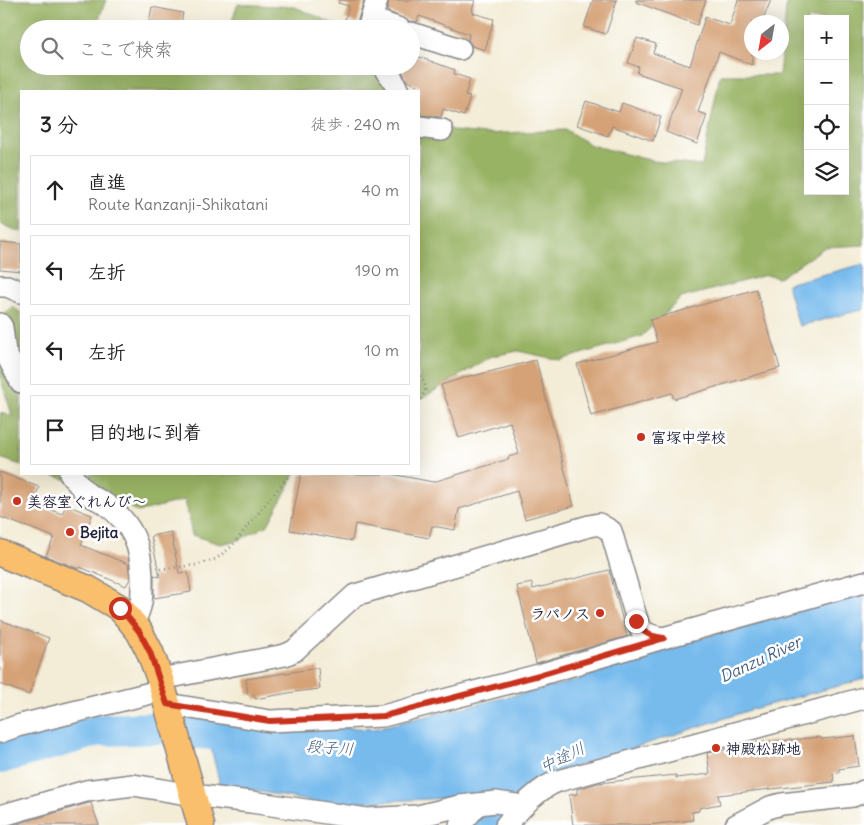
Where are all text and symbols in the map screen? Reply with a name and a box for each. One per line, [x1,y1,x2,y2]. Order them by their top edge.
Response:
north arrow [744,15,789,60]
map controls [804,15,849,195]
button: + [804,15,849,60]
search box [20,20,420,75]
icon: search [38,34,66,62]
text: ここで検索 [78,37,173,61]
button: − [804,60,849,105]
button: locate [804,105,849,150]
text: 3 分 [40,111,78,138]
text: 徒歩 · 240 m [311,114,400,134]
button: layers [804,150,849,195]
text: 直進 [88,170,126,194]
icon: ahead [41,176,69,204]
text: 40 m [361,180,399,200]
text: Route Kanzanji-Shikatani [88,194,268,214]
icon: left [41,256,69,284]
text: 左折 [88,260,126,284]
text: 190 m [355,260,399,280]
icon: left [41,336,69,364]
text: 左折 [88,340,126,364]
text: 10 m [364,340,399,360]
icon: arrive [41,416,69,444]
text: 目的地に到着 [88,420,202,444]
place label: 富塚中学校 [651,428,726,447]
marker: 富塚中学校 [635,431,647,443]
place label: 美容室ぐれんび～ [27,492,147,511]
marker: 美容室ぐれんび～ [11,495,23,507]
place label: Bejita [80,523,119,542]
marker: Bejita [64,526,76,538]
route start [109,597,132,620]
place label: ラパノス [531,604,590,623]
marker: ラパノス [594,607,606,619]
route end [625,610,648,633]
water label: Danzu River [716,630,806,686]
water label: 段子川 [305,735,355,759]
water label: 中途川 [536,737,588,777]
place label: 神殿松跡地 [726,739,801,758]
marker: 神殿松跡地 [710,742,722,754]

